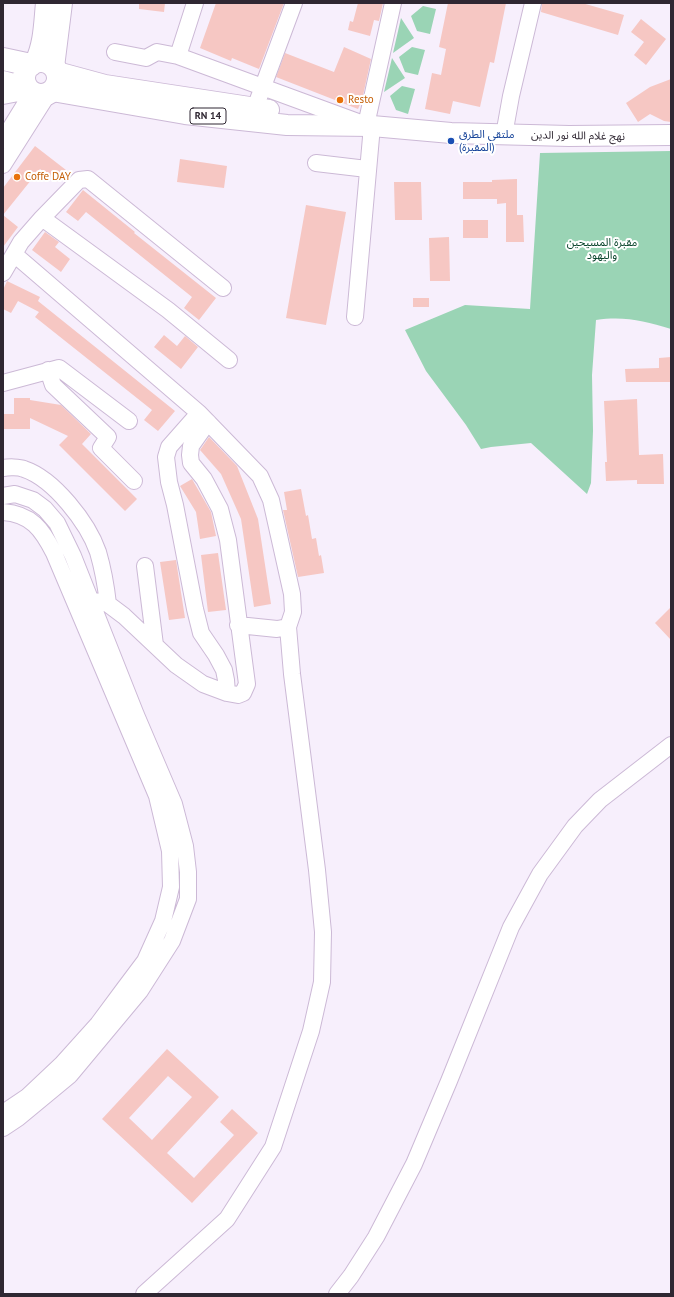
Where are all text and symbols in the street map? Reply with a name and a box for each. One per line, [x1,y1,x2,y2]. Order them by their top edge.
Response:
place label: Resto [348,93,374,107]
marker: Resto [335,95,345,105]
road number: RN 14 [190,108,226,124]
place label: ملتقى الطرق (المقبرة) [459,128,514,154]
street label: نهج غلام الله نور الدين [531,129,625,143]
marker: ملتقى الطرق (المقبرة) [446,136,456,146]
place label: Coffe DAY [25,170,71,184]
marker: Coffe DAY [12,172,22,182]
park label: مقبرة المسيحين واليهود [567,236,637,262]

